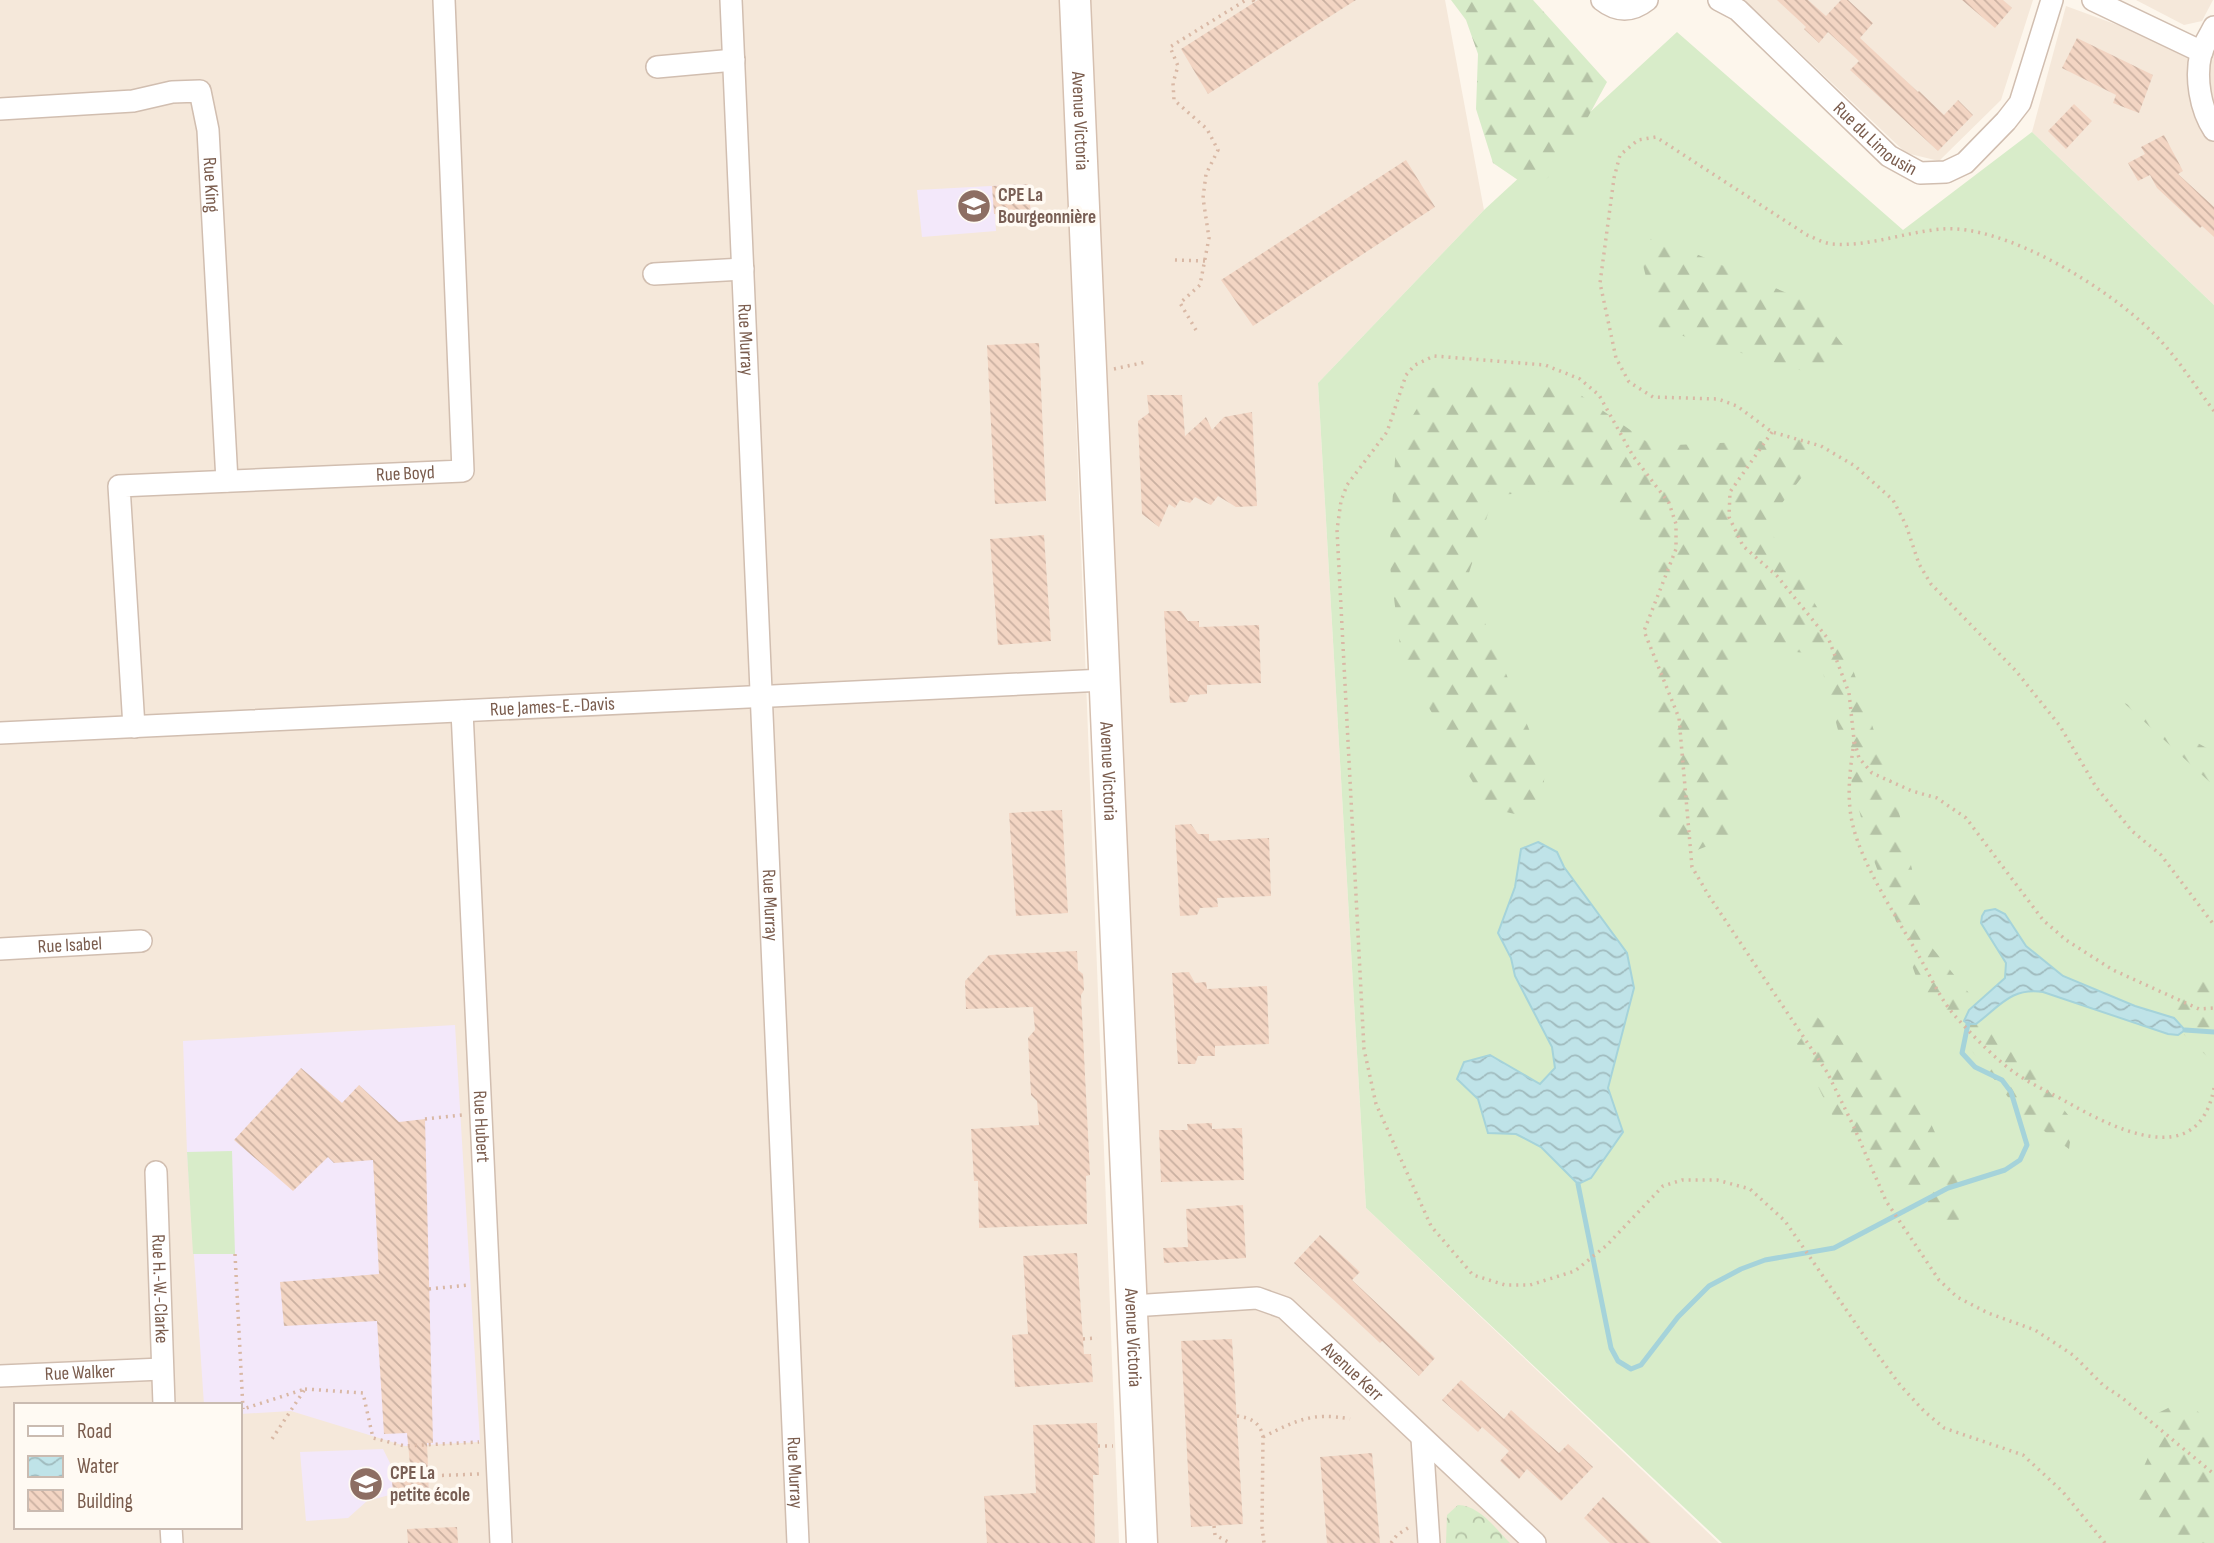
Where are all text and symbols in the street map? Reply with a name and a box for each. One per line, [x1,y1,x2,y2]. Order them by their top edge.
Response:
street label: Avenue Victoria [1067,70,1094,171]
street label: Rue du Limousin [1828,97,1921,181]
street label: Rue King [198,157,224,213]
place label: CPE La Bourgeonnière [998,184,1096,229]
school or university icon: CPE La Bourgeonnière [955,187,993,225]
street label: Rue Murray [733,303,759,377]
street label: Rue Boyd [375,461,435,486]
street label: Rue James-E.-Davis [489,692,615,721]
street label: Avenue Victoria [1095,720,1122,821]
street label: Rue Murray [757,869,783,942]
street label: Rue Isabel [37,932,103,958]
street label: Rue Hubert [468,1090,495,1163]
street label: Rue H.-W.-Clarke [147,1234,173,1344]
street label: Avenue Victoria [1119,1287,1147,1388]
street label: Avenue Kerr [1316,1337,1389,1407]
street label: Rue Walker [44,1360,116,1386]
legend [14,1403,242,1529]
text: Road [77,1419,112,1444]
street label: Rue Murray [782,1436,808,1510]
text: Water [77,1454,119,1479]
place label: CPE La petite école [390,1462,470,1507]
school or university icon: CPE La petite école [347,1465,385,1503]
text: Building [77,1489,133,1514]

